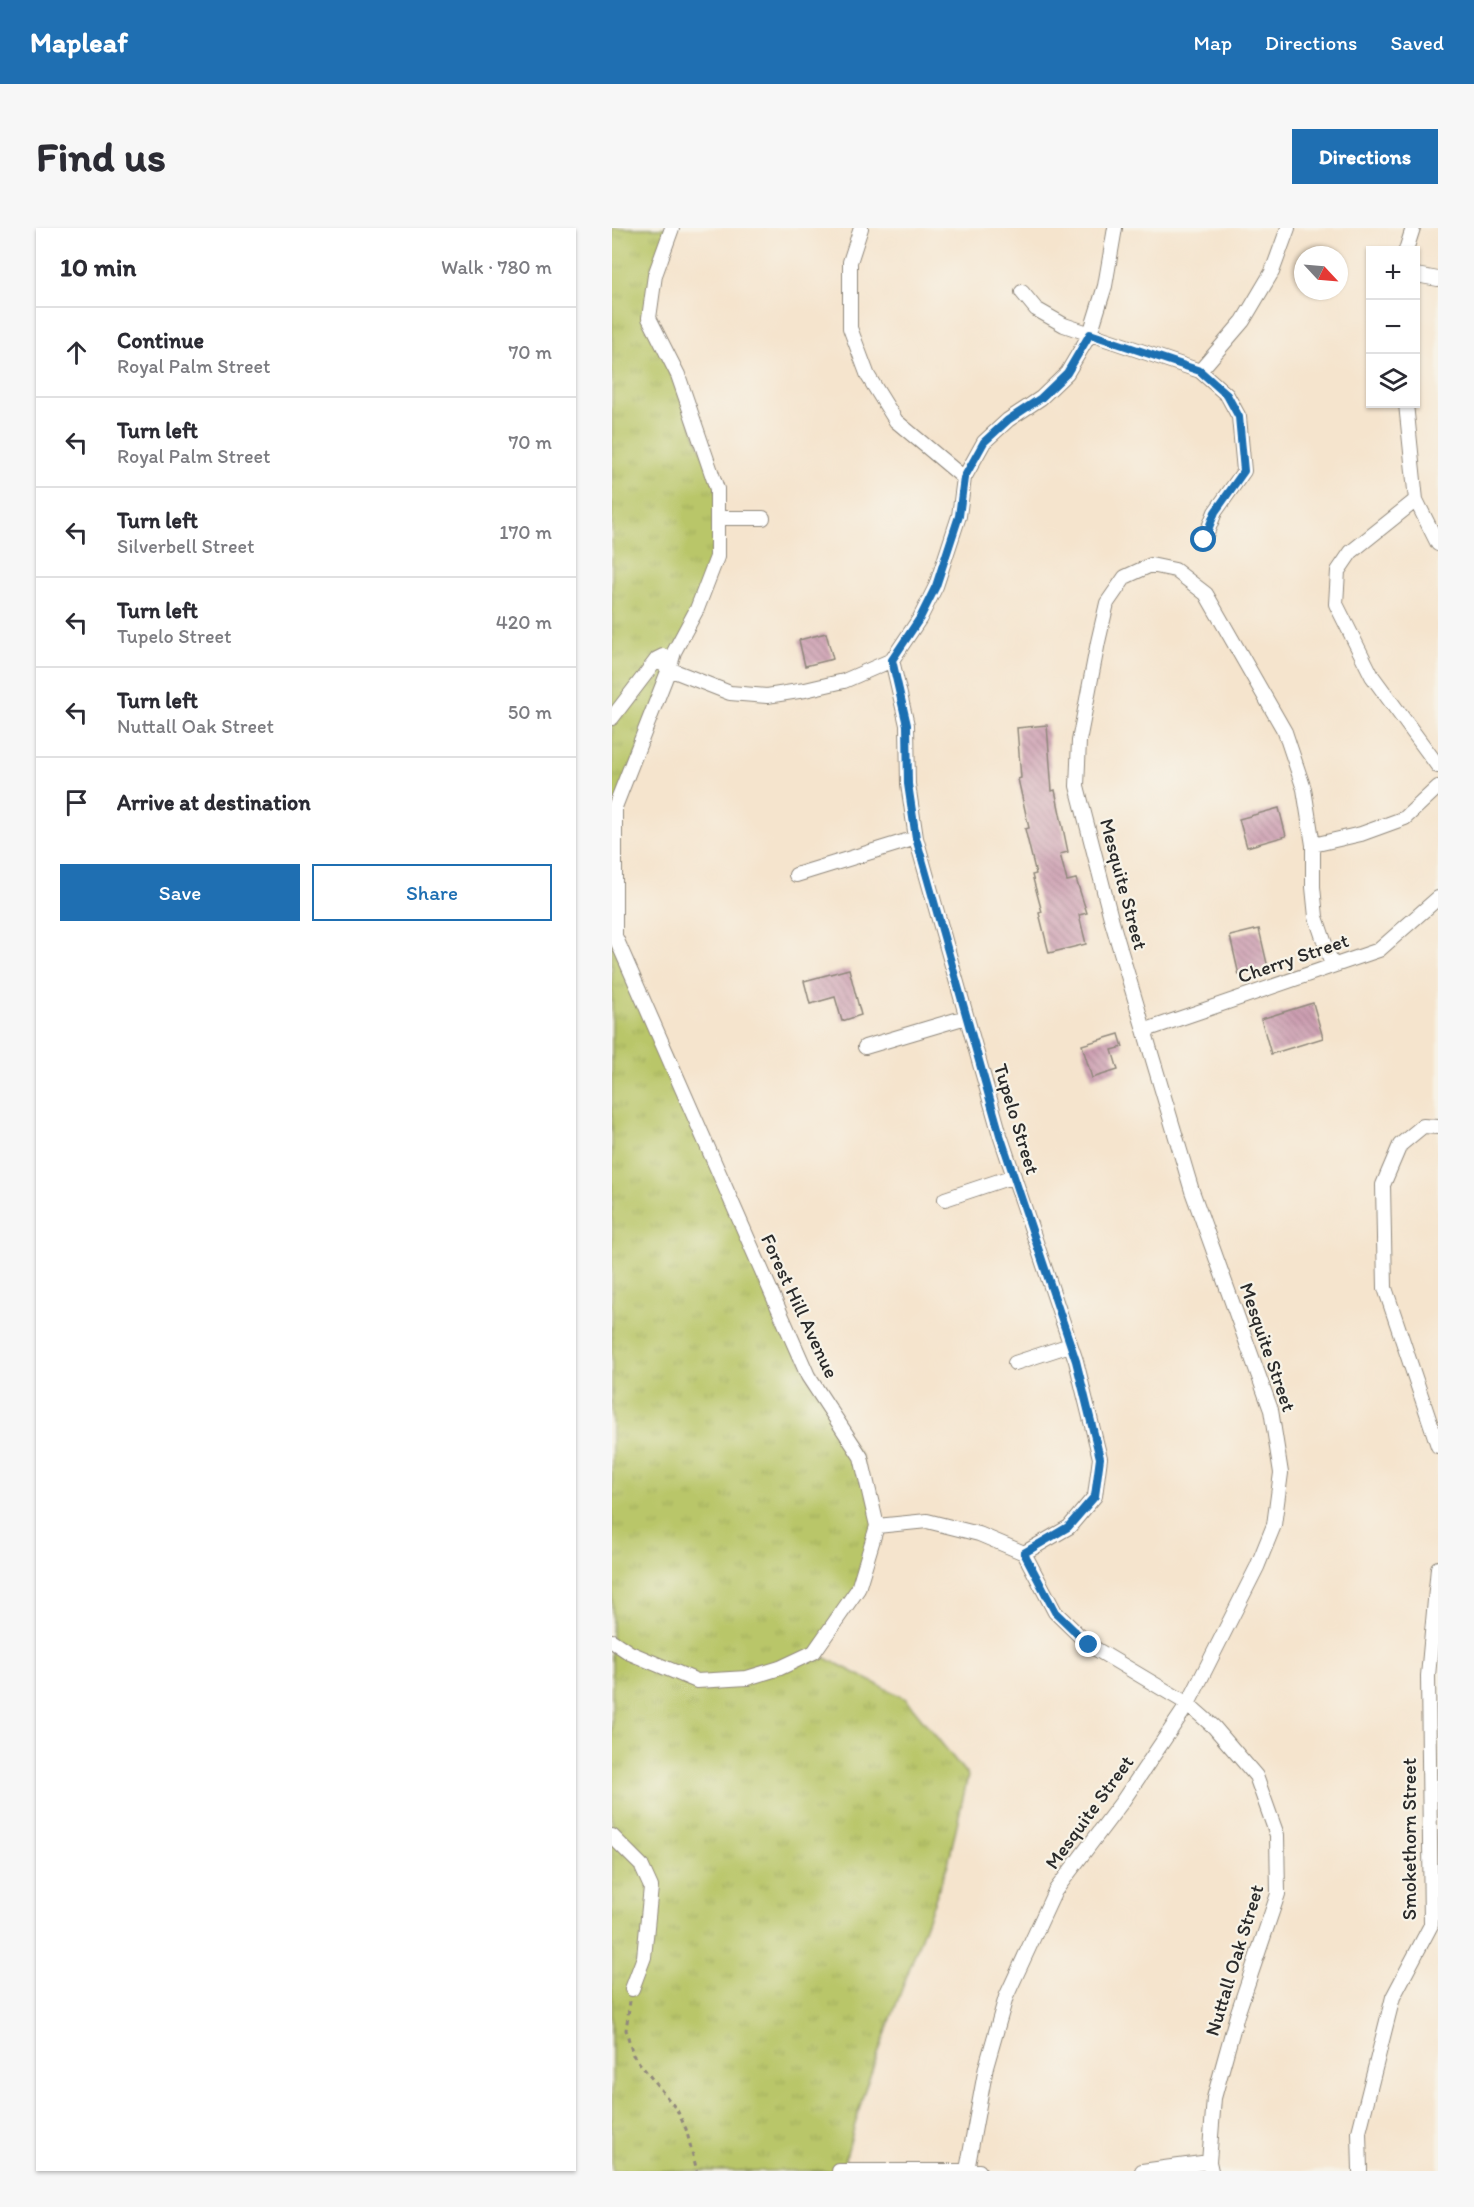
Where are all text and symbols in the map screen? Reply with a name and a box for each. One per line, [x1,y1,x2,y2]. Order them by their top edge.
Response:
text: Mapleaf [30,25,128,59]
text: Map [1194,30,1232,55]
text: Directions [1265,30,1357,55]
text: Saved [1390,30,1444,55]
button: Directions [1292,129,1438,184]
text: Find us [36,131,166,182]
north arrow [1294,246,1348,300]
map controls [1366,246,1420,408]
button: + [1366,246,1420,300]
text: 10 min [60,251,136,283]
text: Walk · 780 m [441,255,552,279]
button: − [1366,300,1420,354]
text: Continue [117,327,204,354]
icon: ahead [60,336,93,369]
text: 70 m [508,340,552,364]
text: Royal Palm Street [117,354,271,378]
button: layers [1366,354,1420,408]
text: Turn left [117,417,198,444]
icon: left [60,426,93,459]
text: 70 m [508,430,552,454]
text: Royal Palm Street [117,444,271,468]
text: Turn left [117,507,198,534]
icon: left [60,516,93,549]
text: 170 m [499,520,552,544]
route start [1190,526,1216,552]
text: Silverbell Street [117,534,254,558]
text: Turn left [117,597,198,624]
icon: left [60,606,93,639]
text: 420 m [496,610,552,634]
text: Tupelo Street [117,624,231,648]
text: Turn left [117,687,198,714]
icon: left [60,696,93,729]
text: 50 m [508,700,552,724]
text: Nuttall Oak Street [117,714,274,738]
icon: arrive [60,786,93,819]
text: Arrive at destination [117,789,311,816]
street label: Mesquite Street [1095,816,1153,952]
button: Save [60,864,300,921]
button: Share [312,864,552,921]
street label: Cherry Street [1234,928,1352,988]
street label: Tupelo Street [989,1061,1045,1178]
street label: Forest Hill Avenue [756,1230,844,1382]
street label: Mesquite Street [1235,1279,1301,1415]
route end [1075,1631,1101,1657]
street label: Mesquite Street [1040,1750,1138,1874]
street label: Smokethorn Street [1397,1758,1421,1920]
street label: Nuttall Oak Street [1200,1881,1268,2039]

